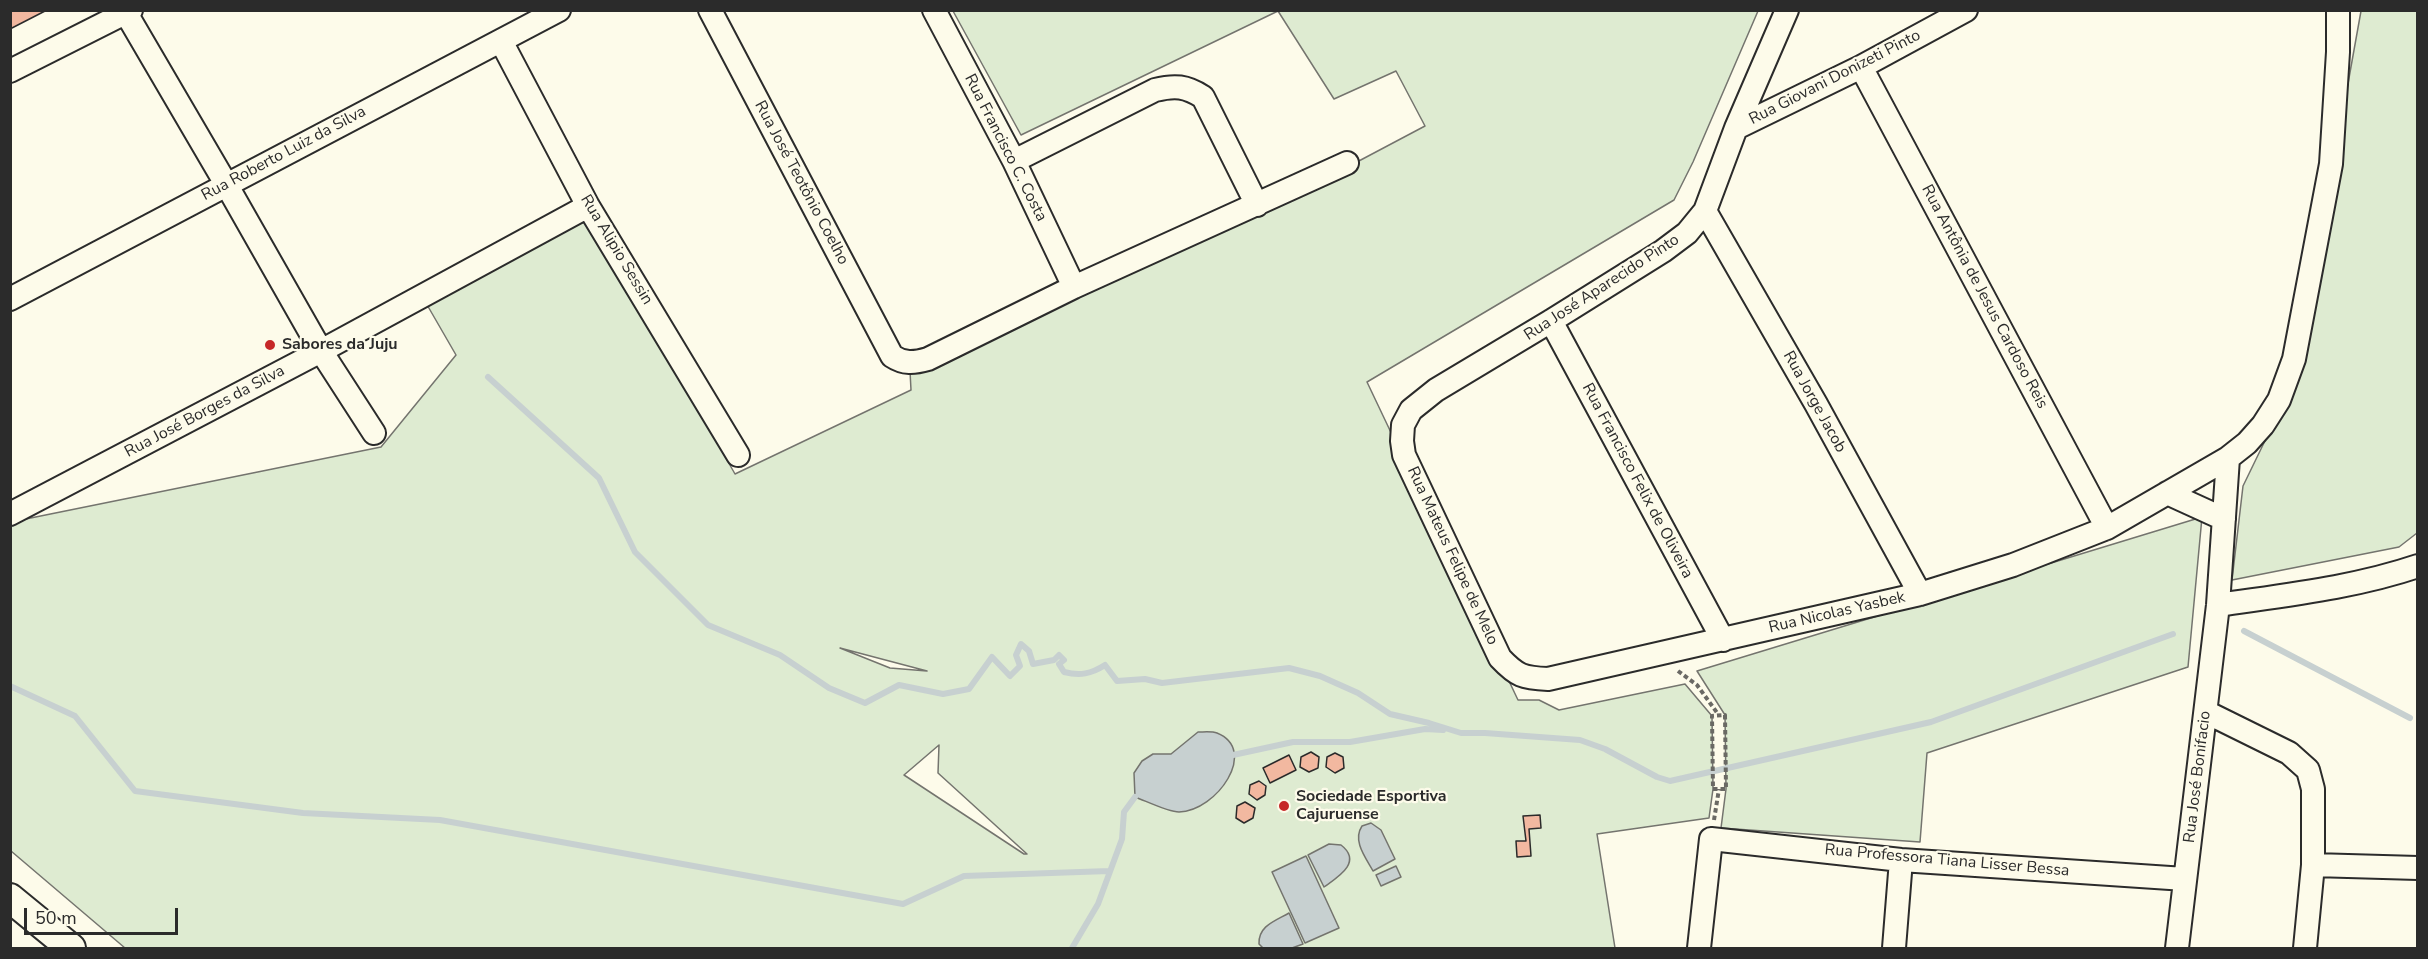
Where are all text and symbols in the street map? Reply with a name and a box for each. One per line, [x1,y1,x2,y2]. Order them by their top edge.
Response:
street label: Rua Giovani Donizeti Pinto [1746,26,1924,130]
street label: Rua Francisco C. Costa [960,71,1050,225]
street label: Rua José Teotônio Coelho [750,98,852,268]
street label: Rua Roberto Luiz da Silva [198,102,370,206]
street label: Rua Antônia de Jesus Cardoso Reis [1917,182,2051,412]
street label: Rua Alipio Sessin [576,191,656,309]
street label: Rua José Aparecido Pinto [1521,231,1683,345]
place label: Sabores da Juju [282,335,398,355]
marker: Sabores da Juju [263,338,277,352]
street label: Rua Jorge Jacob [1778,348,1850,456]
street label: Rua José Borges da Silva [122,362,288,462]
street label: Rua Francisco Felix de Oliveira [1577,380,1697,582]
street label: Rua Mateus Felipe de Melo [1402,464,1502,648]
street label: Rua Nicolas Yasbek [1767,588,1907,638]
street label: Rua José Bonifacio [2180,710,2216,844]
place label: Sociedade Esportiva Cajuruense [1296,787,1447,825]
marker: Sociedade Esportiva Cajuruense [1277,799,1291,813]
street label: Rua Professora Tiana Lisser Bessa [1824,841,2070,881]
scale bar [27,896,182,934]
text: 50 m [35,906,77,930]

